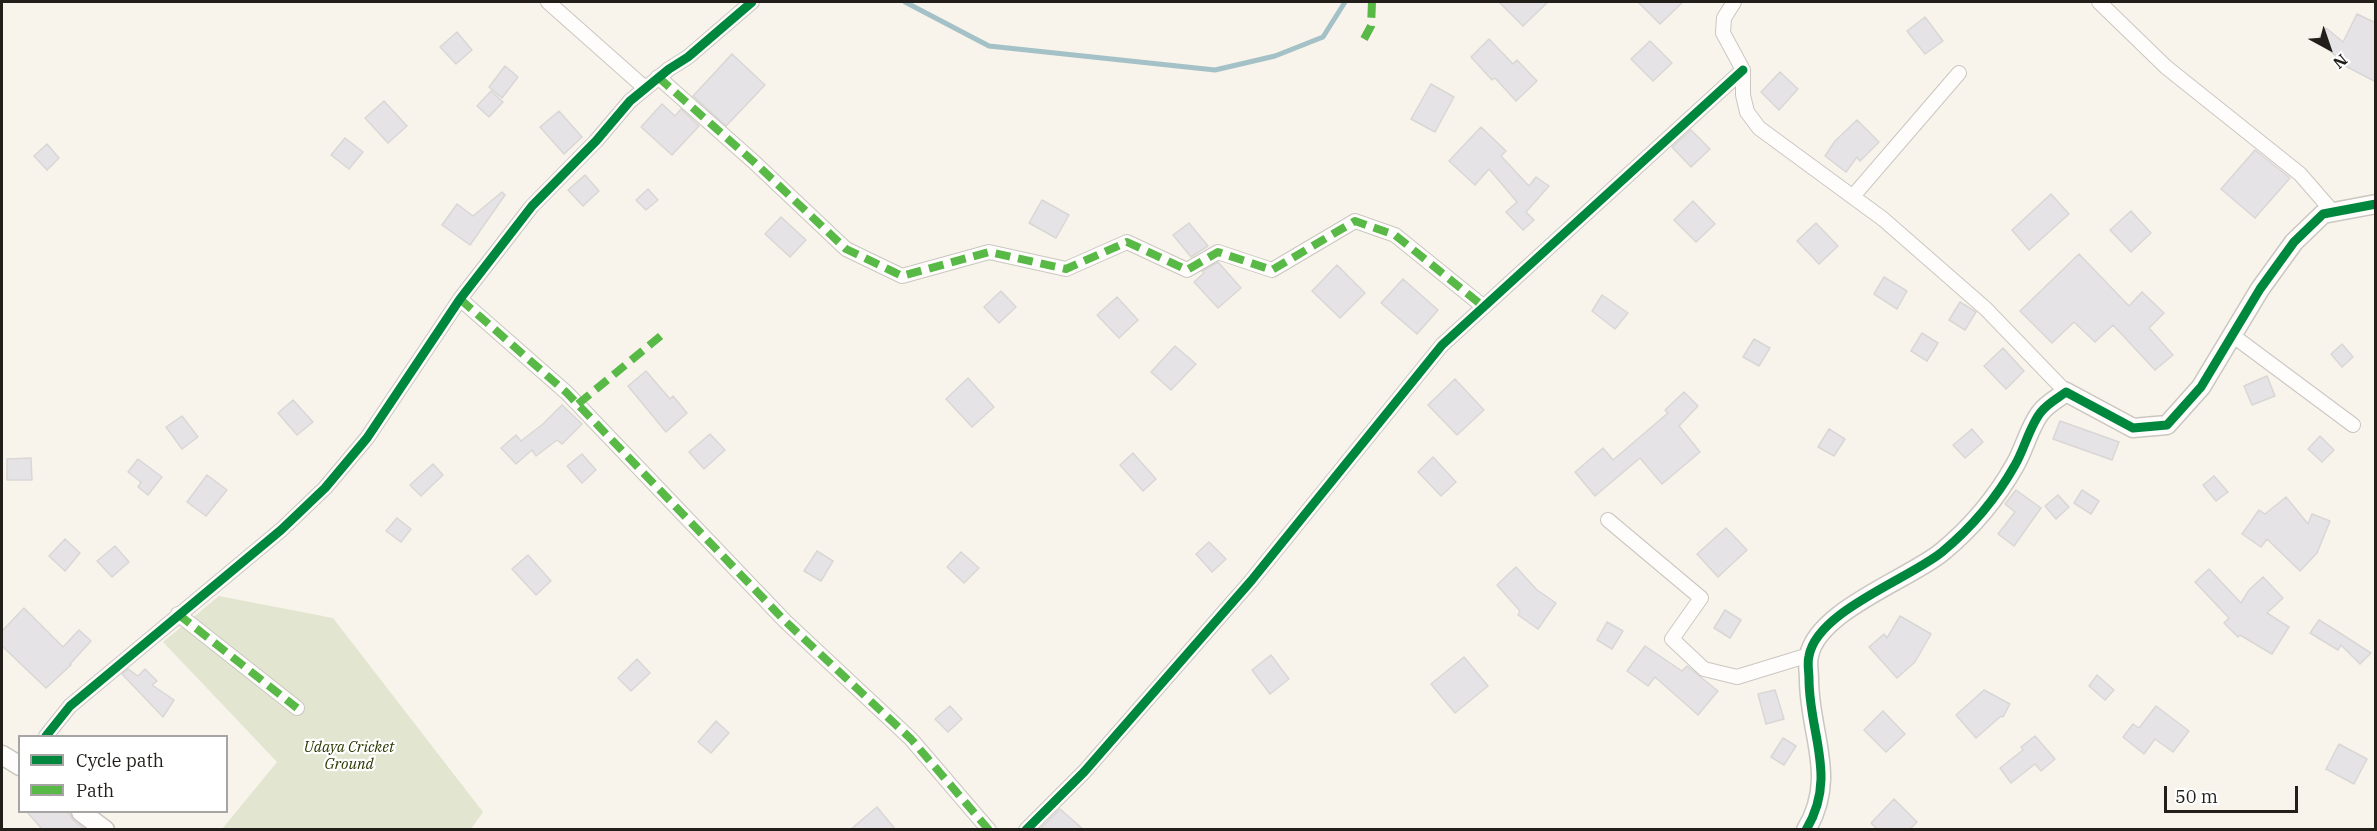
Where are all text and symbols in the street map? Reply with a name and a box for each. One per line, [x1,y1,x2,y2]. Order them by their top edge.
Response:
north arrow [2299,18,2359,78]
text: N [2329,50,2352,74]
legend [18,735,228,813]
park label: Udaya Cricket Ground [304,739,394,774]
text: Cycle path [76,749,164,772]
scale bar [2167,774,2300,812]
text: Path [76,779,114,802]
text: 50 m [2175,785,2218,808]

